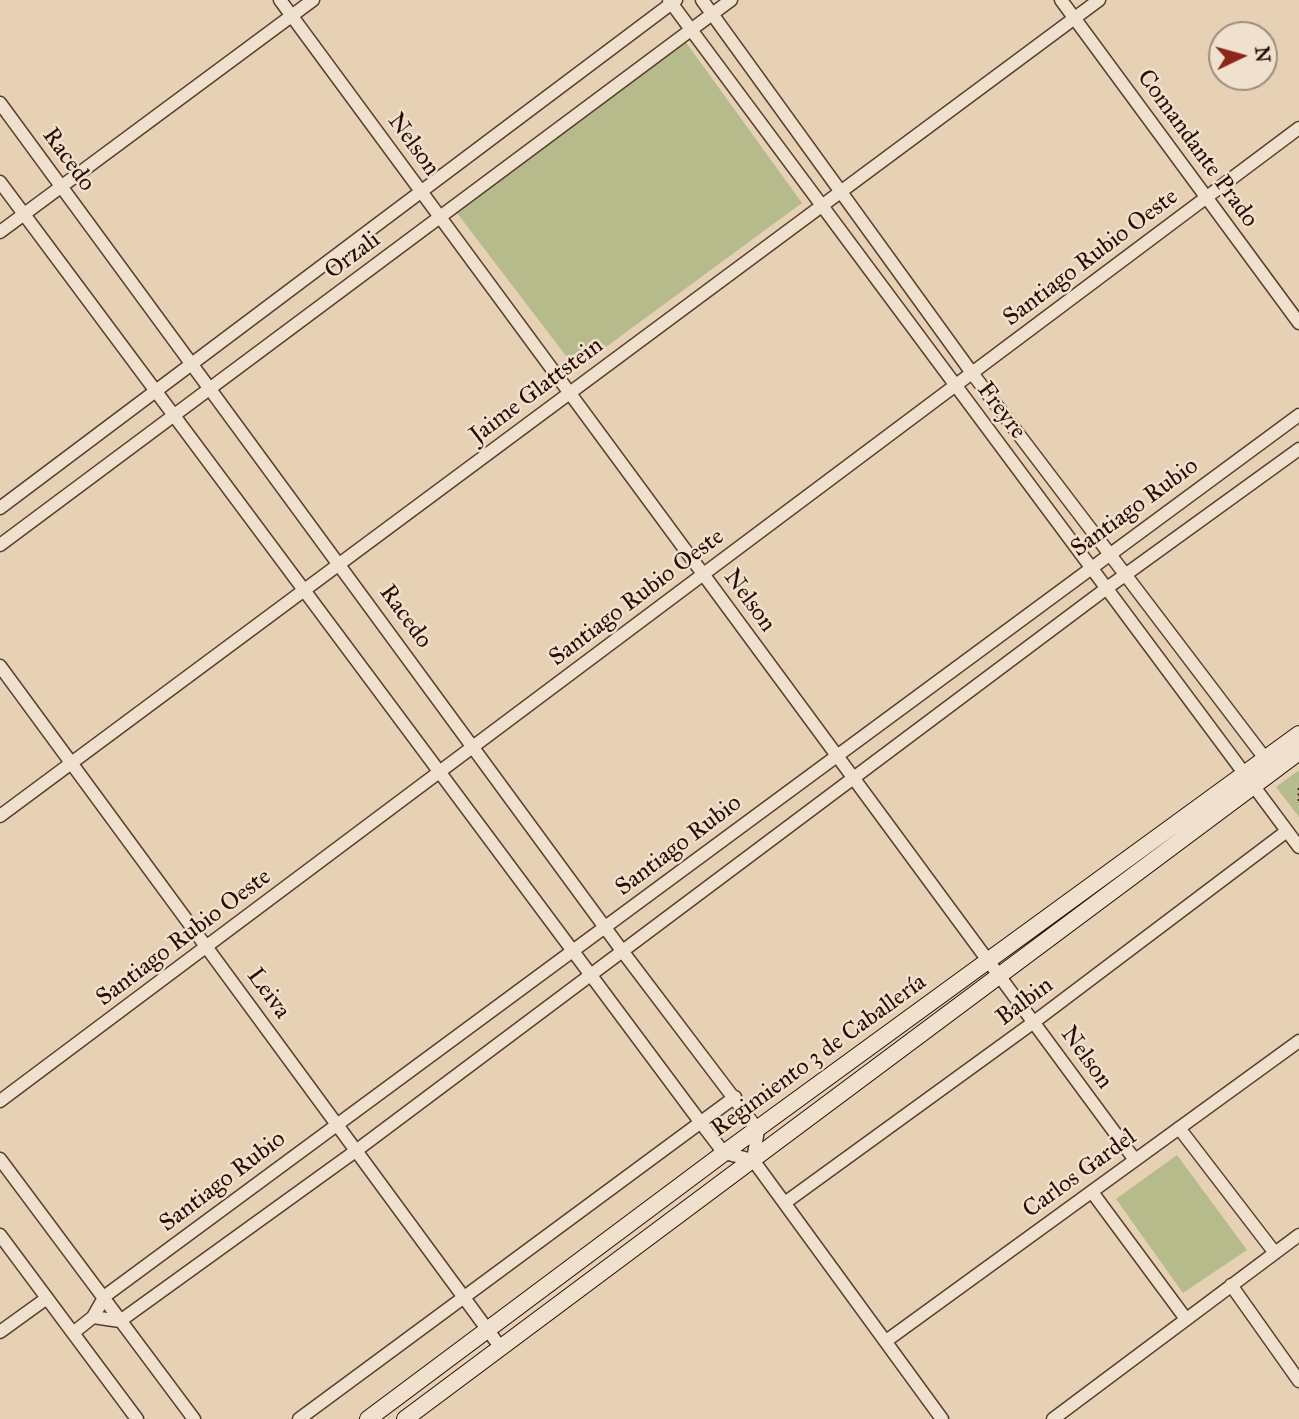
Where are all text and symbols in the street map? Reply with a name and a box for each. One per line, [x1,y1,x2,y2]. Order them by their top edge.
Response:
north arrow [1208,21,1278,91]
text: N [1250,45,1275,63]
street label: Comandante Prado [1130,65,1264,233]
street label: Nelson [381,108,445,182]
street label: Racedo [35,123,101,197]
street label: Santiago Rubio Oeste [998,183,1184,333]
street label: Orzali [320,226,386,286]
street label: Jaime Glattstein [465,332,609,450]
street label: Freyre [970,377,1032,445]
street label: Santiago Rubio [1066,452,1204,564]
street label: Santiago Rubio Oeste [544,523,730,673]
street label: Nelson [717,564,781,638]
street label: Racedo [372,580,438,654]
street label: Santiago Rubio [610,789,748,903]
street label: Santiago Rubio Oeste [91,863,277,1013]
street label: Leiva [240,963,296,1025]
street label: Regimiento 3 de Caballería [706,968,932,1144]
street label: Balbin [991,971,1059,1033]
street label: Nelson [1054,1021,1118,1095]
street label: Carlos Gardel [1018,1123,1142,1225]
street label: Santiago Rubio [154,1125,292,1239]

